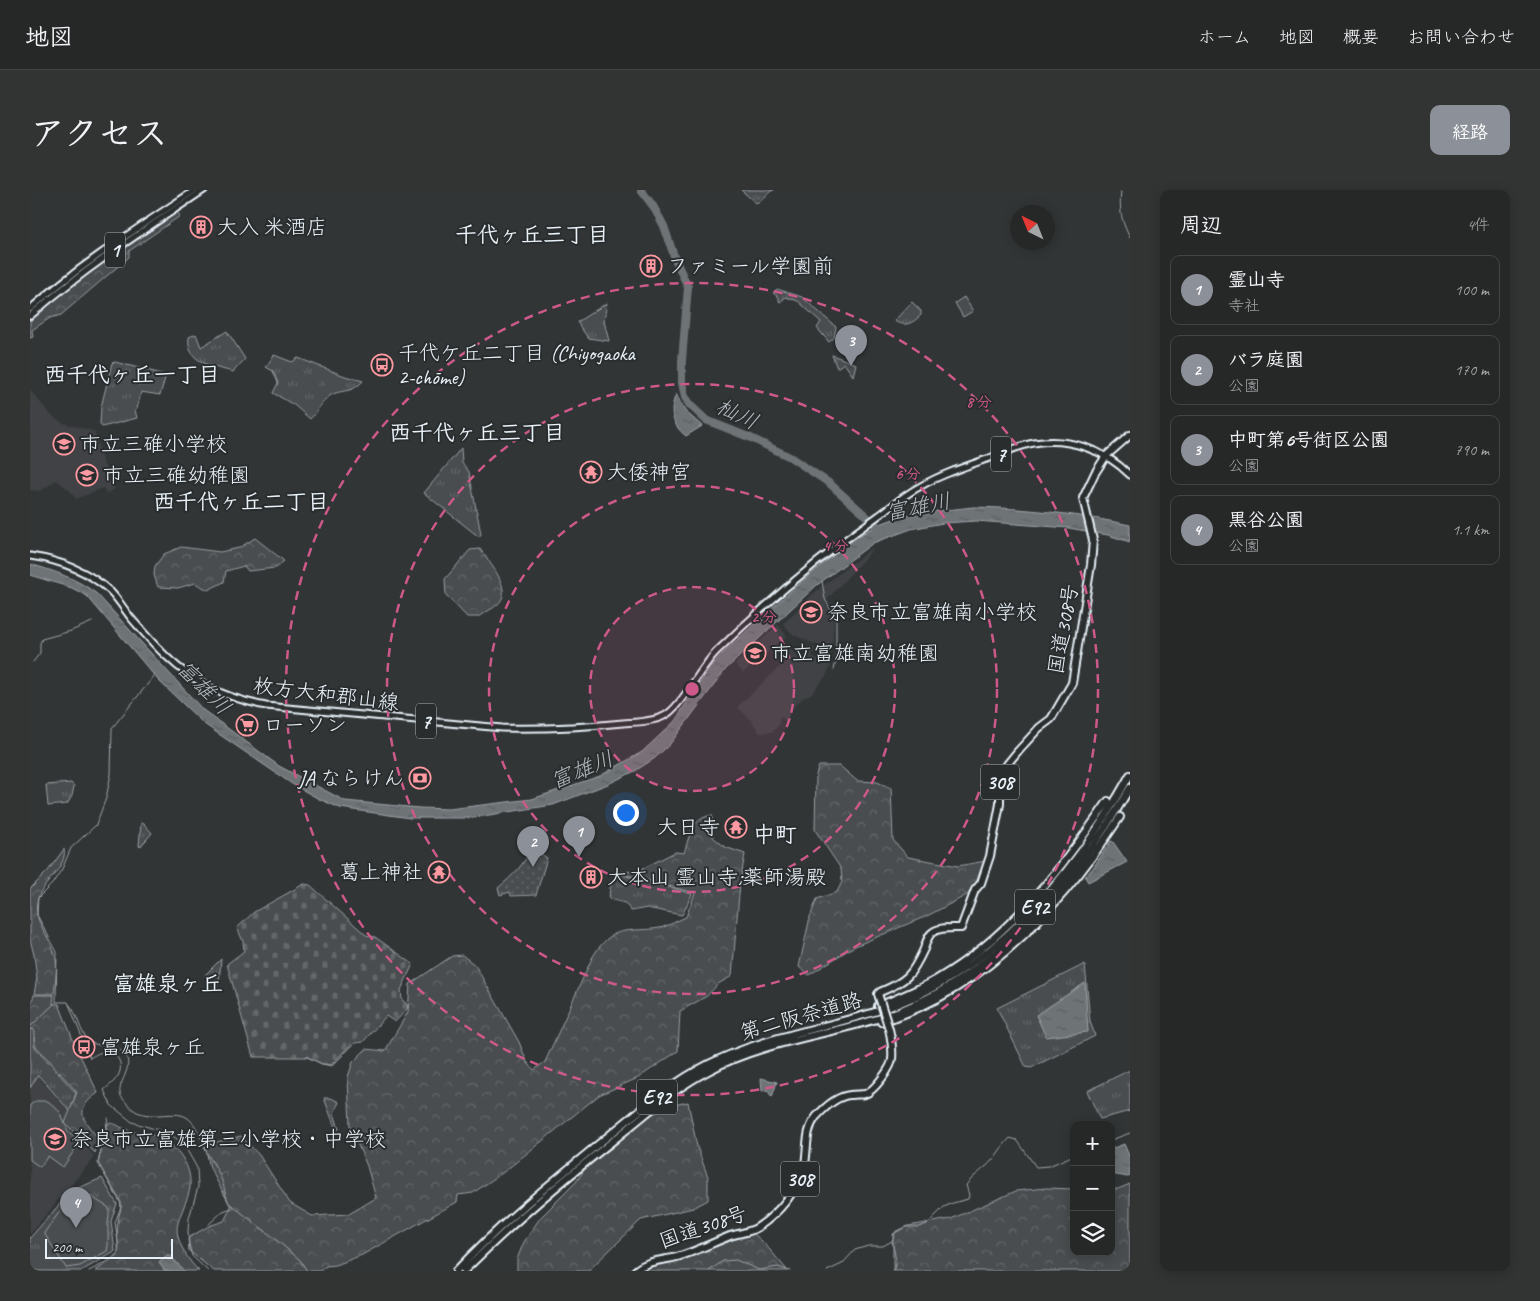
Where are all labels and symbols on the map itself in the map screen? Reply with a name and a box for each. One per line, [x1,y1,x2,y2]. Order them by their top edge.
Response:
north arrow [1010,205,1055,250]
place label: 大入 米酒店 [217,214,327,240]
building icon: 大入 米酒店 [189,215,213,239]
district label: 千代ヶ丘三丁目 [455,221,609,249]
road number: 1 [105,232,125,268]
place label: ファミール学園前 [667,253,833,279]
building icon: ファミール学園前 [639,254,663,278]
pin: 3 [835,325,867,366]
place label: 千代ケ丘二丁目 (Chiyogaoka 2-chōme) [398,340,636,390]
bus stop icon: 千代ケ丘二丁目 (Chiyogaoka 2-chōme) [370,353,394,377]
district label: 西千代ヶ丘一丁目 [44,361,220,389]
water label: 杣川 [711,392,763,436]
text: 8 分 [966,393,992,412]
district label: 西千代ヶ丘三丁目 [389,419,565,447]
place label: 市立三碓小学校 [80,431,227,457]
school or university icon: 市立三碓小学校 [52,432,76,456]
road number: 7 [991,436,1011,472]
place label: 大倭神宮 [607,459,691,485]
temple icon: 大倭神宮 [579,460,603,484]
place label: 市立三碓幼稚園 [103,462,250,488]
school or university icon: 市立三碓幼稚園 [75,463,99,487]
text: 6 分 [895,465,921,484]
water label: 富雄川 [883,487,953,527]
district label: 西千代ヶ丘二丁目 [153,488,329,516]
text: 4 分 [823,537,849,556]
street label: 国道308号 [1042,582,1084,676]
place label: 奈良市立富雄南小学校 [827,599,1037,625]
school or university icon: 奈良市立富雄南小学校 [799,600,823,624]
text: 2 分 [751,608,777,627]
place label: 市立富雄南幼稚園 [771,640,939,666]
school or university icon: 市立富雄南幼稚園 [743,641,767,665]
water label: 富雄川 [171,655,237,721]
street label: 枚方大和郡山線 [251,672,401,716]
centre of rings [683,680,701,698]
road number: 7 [416,704,436,738]
place label: ローソン [263,712,347,738]
supermarket icon: ローソン [235,713,259,737]
water label: 富雄川 [546,745,618,795]
road number: 308 [981,764,1019,800]
place label: JA ならけん [297,765,404,791]
bank icon: JA ならけん [408,766,432,790]
your location [613,800,639,826]
place label: 大日寺 [657,814,720,840]
temple icon: 大日寺 [724,815,748,839]
pin: 1 [563,816,595,857]
district label: 中町 [753,821,797,849]
pin: 2 [517,826,549,867]
place label: 葛上神社 [339,859,423,885]
temple icon: 葛上神社 [427,860,451,884]
place label: 大本山 霊山寺;薬師湯殿 [607,864,826,890]
building icon: 大本山 霊山寺;薬師湯殿 [579,865,603,889]
road number: E92 [1015,890,1055,924]
district label: 富雄泉ヶ丘 [113,970,223,998]
street label: 第二阪奈道路 [737,986,865,1046]
place label: 富雄泉ヶ丘 [100,1034,205,1060]
bus stop icon: 富雄泉ヶ丘 [72,1035,96,1059]
road number: E92 [637,1080,677,1114]
place label: 奈良市立富雄第三小学校・中学校 [71,1126,386,1152]
school or university icon: 奈良市立富雄第三小学校・中学校 [43,1127,67,1151]
road number: 308 [781,1162,819,1196]
pin: 4 [60,1187,92,1228]
street label: 国道308号 [656,1200,750,1254]
scale bar [45,1236,172,1259]

